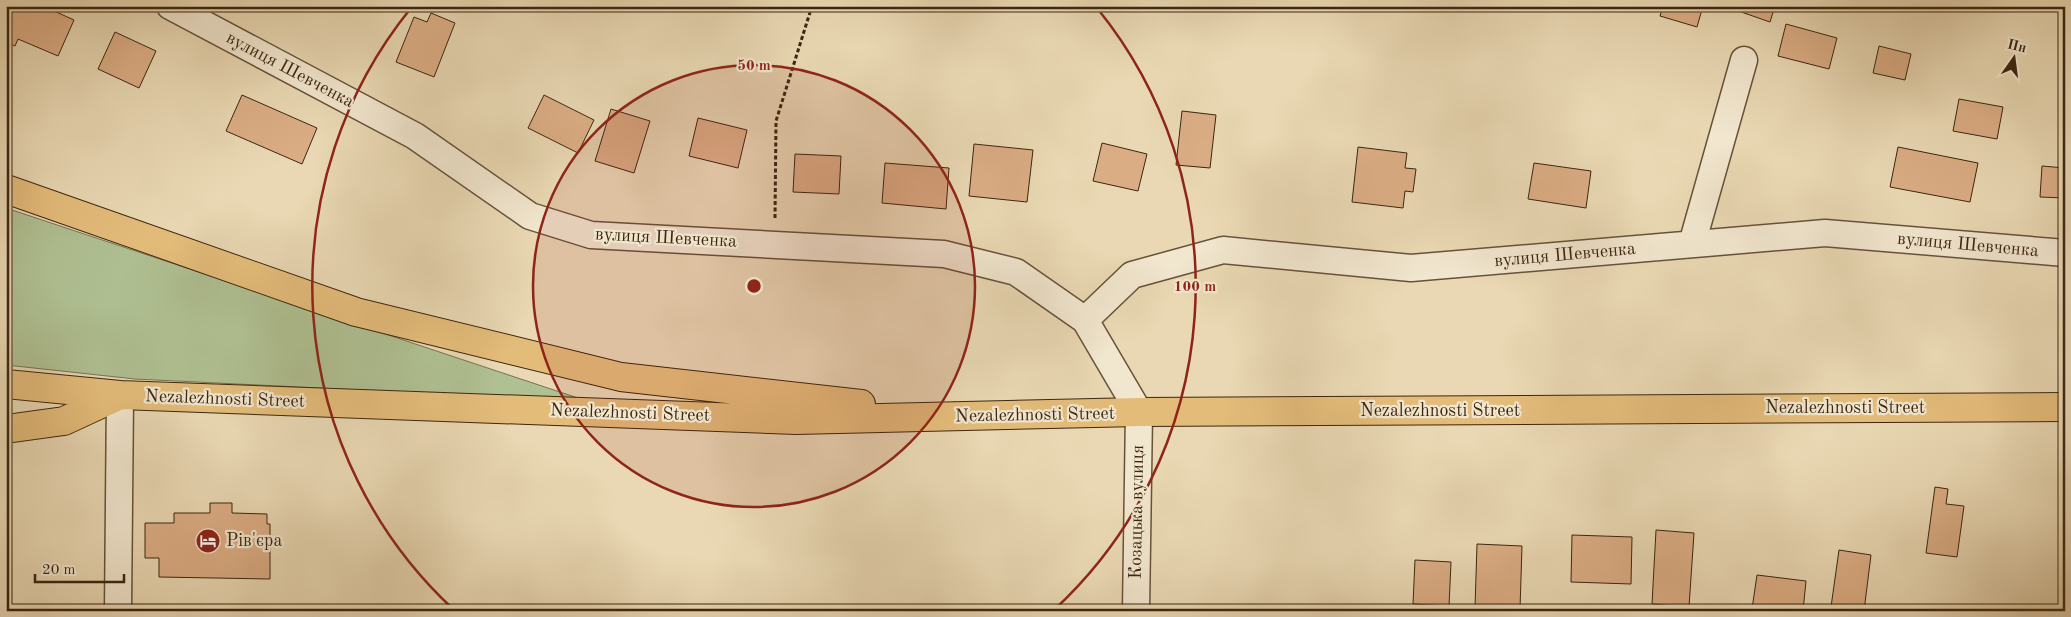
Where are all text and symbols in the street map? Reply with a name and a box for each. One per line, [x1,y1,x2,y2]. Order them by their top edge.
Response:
street label: вулиця Шевченка [223,29,357,111]
north arrow [1988,32,2038,82]
text: Пн [2006,37,2028,55]
text: 50 m [737,59,771,74]
street label: вулиця Шевченка [595,225,737,251]
street label: вулиця Шевченка [1896,230,2040,260]
street label: вулиця Шевченка [1493,240,1637,270]
centre of rings [745,277,763,295]
text: 100 m [1174,280,1216,295]
street label: Nezalezhnosti Street [145,387,305,411]
street label: Nezalezhnosti Street [1765,399,1925,417]
street label: Nezalezhnosti Street [550,401,710,425]
street label: Nezalezhnosti Street [1360,402,1520,420]
street label: Nezalezhnosti Street [955,405,1115,425]
street label: Козацька вулиця [1127,445,1147,579]
hotel icon: Рів'єра [195,528,221,554]
place label: Рів'єра [226,532,282,550]
scale bar [35,552,124,584]
text: 20 m [42,563,76,578]

